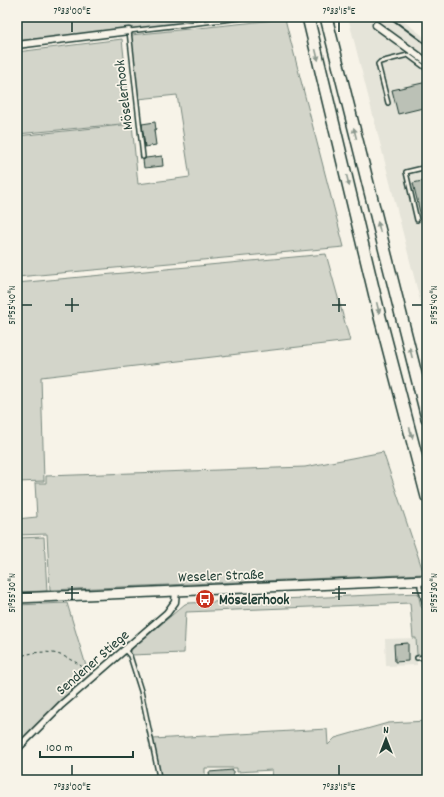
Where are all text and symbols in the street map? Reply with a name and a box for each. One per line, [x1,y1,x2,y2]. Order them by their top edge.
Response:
text: 7°33'00"E [54,5,91,19]
text: 7°33'15"E [323,5,356,19]
one-way arrow [314,49,320,61]
street label: Möselerhook [110,58,140,131]
one-way arrow [352,127,358,139]
one-way arrow [345,175,351,187]
one-way arrow [375,221,381,233]
text: 51°55'40"N [6,285,20,325]
text: 51°55'40"N [428,285,442,325]
one-way arrow [376,301,382,314]
one-way arrow [407,347,413,359]
one-way arrow [408,428,414,440]
street label: Weseler Straße [178,564,265,589]
text: 51°55'30"N [6,573,20,613]
text: 51°55'30"N [428,573,442,613]
bus stop icon: Möselerhook [194,588,216,610]
place label: Möselerhook [219,590,290,612]
street label: Sendener Stiege [52,625,135,702]
north arrow [366,719,406,759]
text: N [383,723,389,739]
scale bar [40,733,133,759]
text: 100 m [46,740,73,757]
text: 7°33'00"E [54,781,91,795]
text: 7°33'15"E [323,781,356,795]

